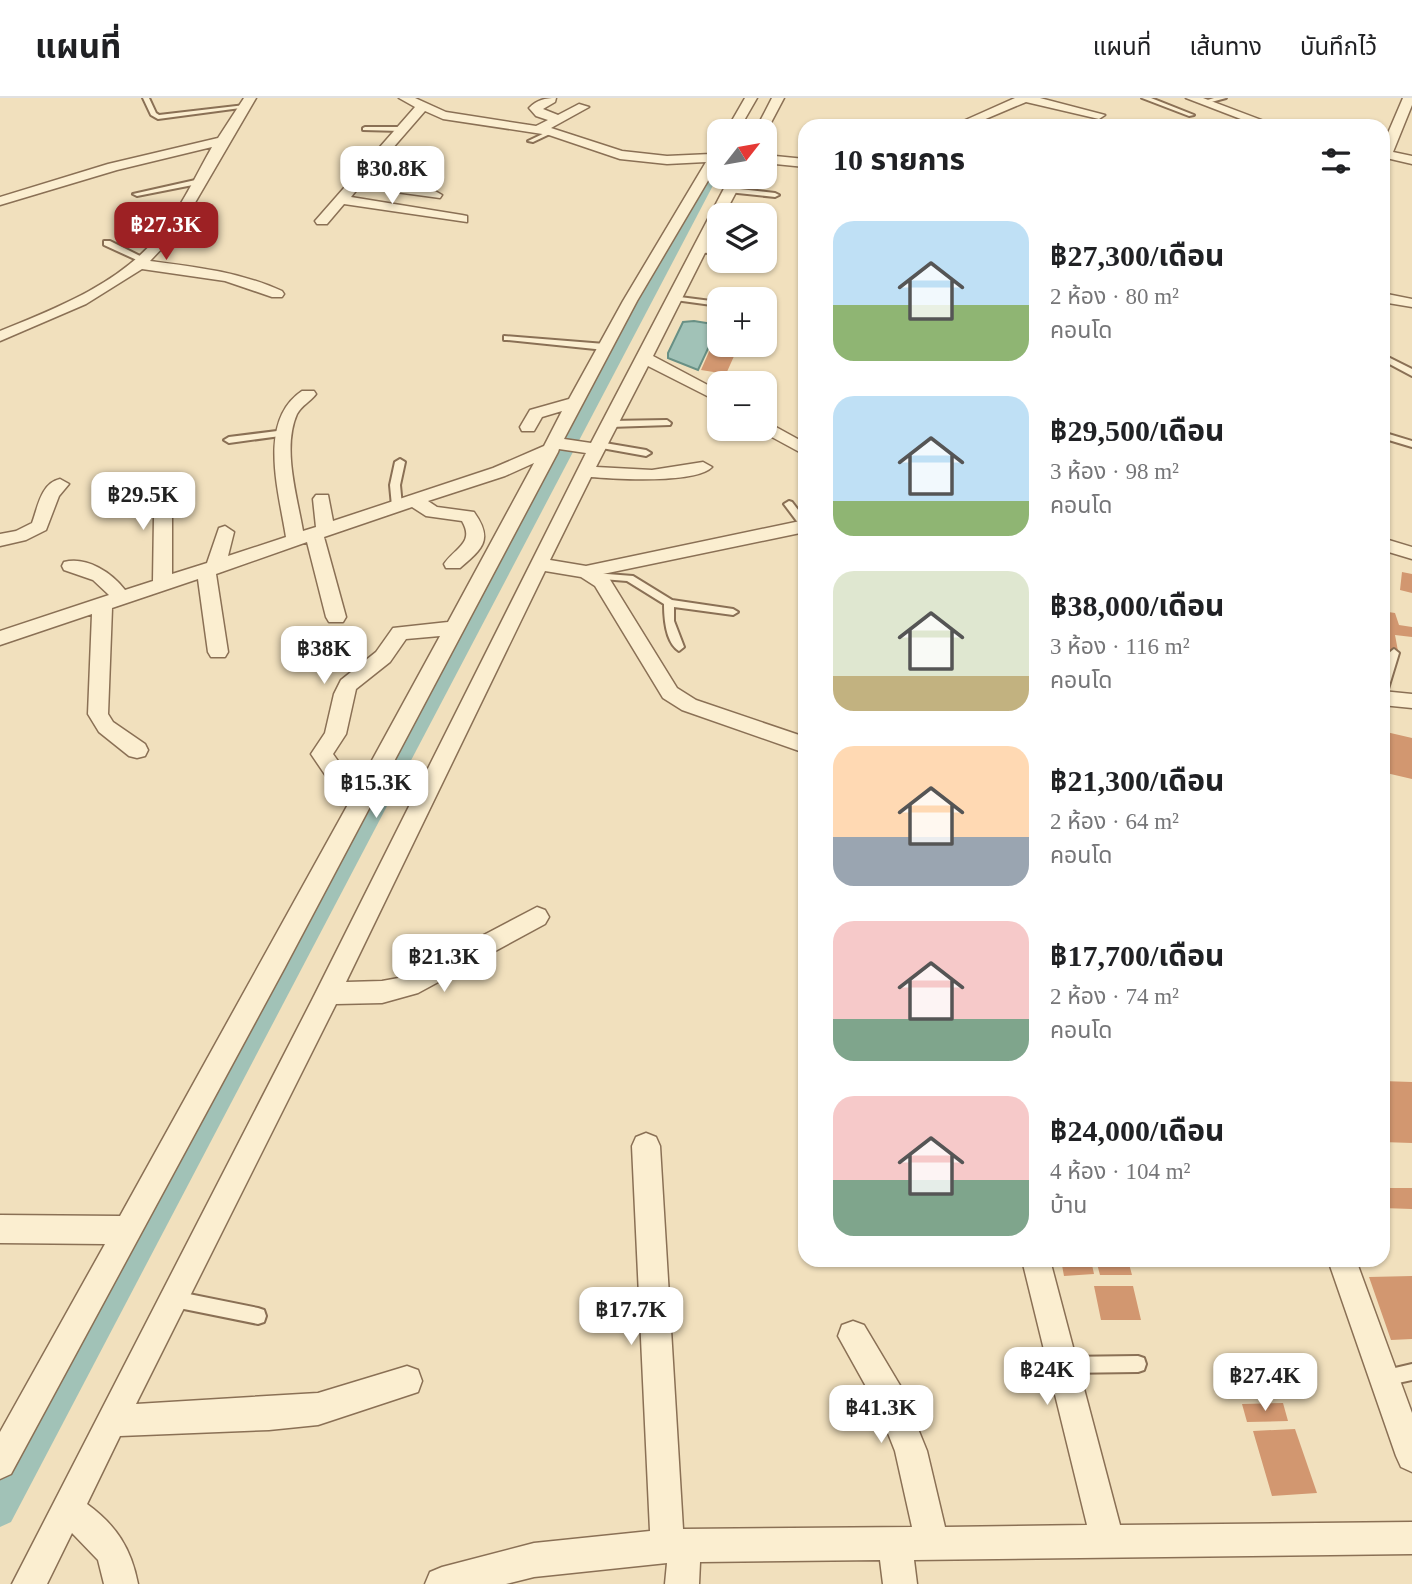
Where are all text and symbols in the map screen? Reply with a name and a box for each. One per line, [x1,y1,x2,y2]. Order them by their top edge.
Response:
text: แผนที่ [35,29,121,65]
text: แผนที่ [1093,34,1151,60]
text: เส้นทาง [1189,34,1262,60]
text: บันทึกไว้ [1300,34,1377,60]
north arrow [707,119,777,189]
map controls [707,119,777,441]
icon: filters [1317,142,1355,180]
text: 10 รายการ [833,143,965,176]
pin: ฿30.8K [335,146,449,206]
text: ฿30.8K [356,156,428,181]
pin: ฿27.3K [109,202,223,262]
button: layers [707,203,777,273]
text: ฿27.3K [130,212,202,237]
text: ฿27,300/เดือน [1050,239,1224,272]
icon: home [889,249,973,333]
text: 2 ห้อง · 80 m² [1050,284,1179,309]
button: + [707,287,777,357]
text: คอนโด [1050,318,1112,343]
button: − [707,371,777,441]
text: ฿29,500/เดือน [1050,414,1224,447]
icon: home [889,424,973,508]
text: 3 ห้อง · 98 m² [1050,459,1179,484]
pin: ฿29.5K [86,472,200,532]
text: ฿29.5K [107,482,179,507]
text: คอนโด [1050,493,1112,518]
text: ฿38,000/เดือน [1050,589,1224,622]
icon: home [889,599,973,683]
pin: ฿38K [283,626,365,686]
text: 3 ห้อง · 116 m² [1050,634,1190,659]
text: ฿38K [297,636,351,661]
text: คอนโด [1050,668,1112,693]
pin: ฿15.3K [319,760,433,820]
text: ฿21,300/เดือน [1050,764,1224,797]
text: ฿15.3K [340,770,412,795]
icon: home [889,774,973,858]
text: 2 ห้อง · 64 m² [1050,809,1179,834]
text: คอนโด [1050,843,1112,868]
pin: ฿21.3K [387,934,501,994]
text: ฿17,700/เดือน [1050,939,1224,972]
text: ฿21.3K [408,944,480,969]
icon: home [889,949,973,1033]
text: 2 ห้อง · 74 m² [1050,984,1179,1009]
text: คอนโด [1050,1018,1112,1043]
text: ฿24,000/เดือน [1050,1114,1224,1147]
icon: home [889,1124,973,1208]
text: 4 ห้อง · 104 m² [1050,1159,1191,1184]
text: บ้าน [1050,1193,1087,1218]
pin: ฿17.7K [574,1288,688,1347]
text: ฿17.7K [595,1297,667,1322]
pin: ฿24K [1006,1348,1088,1407]
pin: ฿27.4K [1208,1354,1322,1413]
text: ฿24K [1020,1357,1074,1382]
text: ฿27.4K [1229,1363,1301,1388]
pin: ฿41.3K [824,1386,938,1445]
text: ฿41.3K [845,1395,917,1420]

